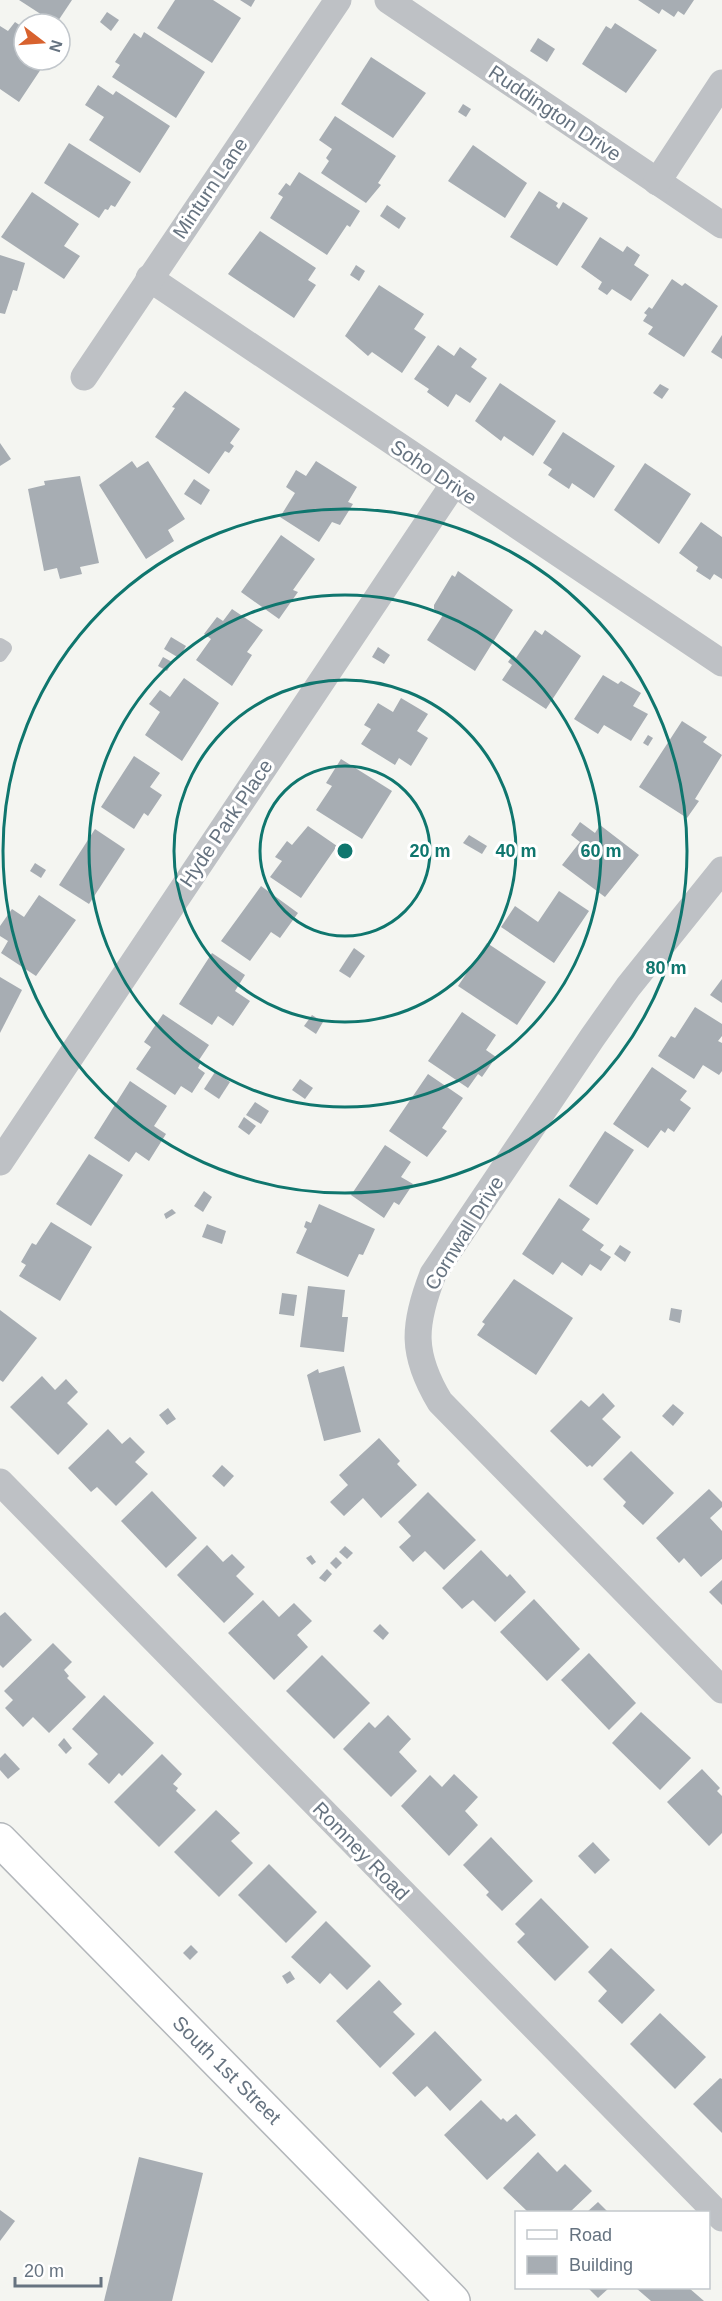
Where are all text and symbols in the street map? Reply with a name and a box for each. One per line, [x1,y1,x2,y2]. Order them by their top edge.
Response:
north arrow [12,12,72,72]
text: N [46,38,66,54]
street label: Ruddington Drive [485,61,625,165]
street label: Minturn Lane [168,133,252,243]
street label: Soho Drive [387,435,481,509]
street label: Hyde Park Place [175,755,277,891]
centre of rings [335,841,355,861]
text: 20 m [409,841,451,861]
text: 40 m [495,841,537,861]
text: 60 m [580,841,622,861]
text: 80 m [645,958,687,978]
street label: Cornwall Drive [420,1172,508,1294]
street label: Romney Road [309,1797,413,1905]
street label: South 1st Street [169,2012,286,2129]
legend [515,2211,710,2289]
text: Road [569,2225,612,2245]
scale bar [15,2250,100,2288]
text: Building [569,2255,633,2275]
text: 20 m [24,2261,64,2281]

